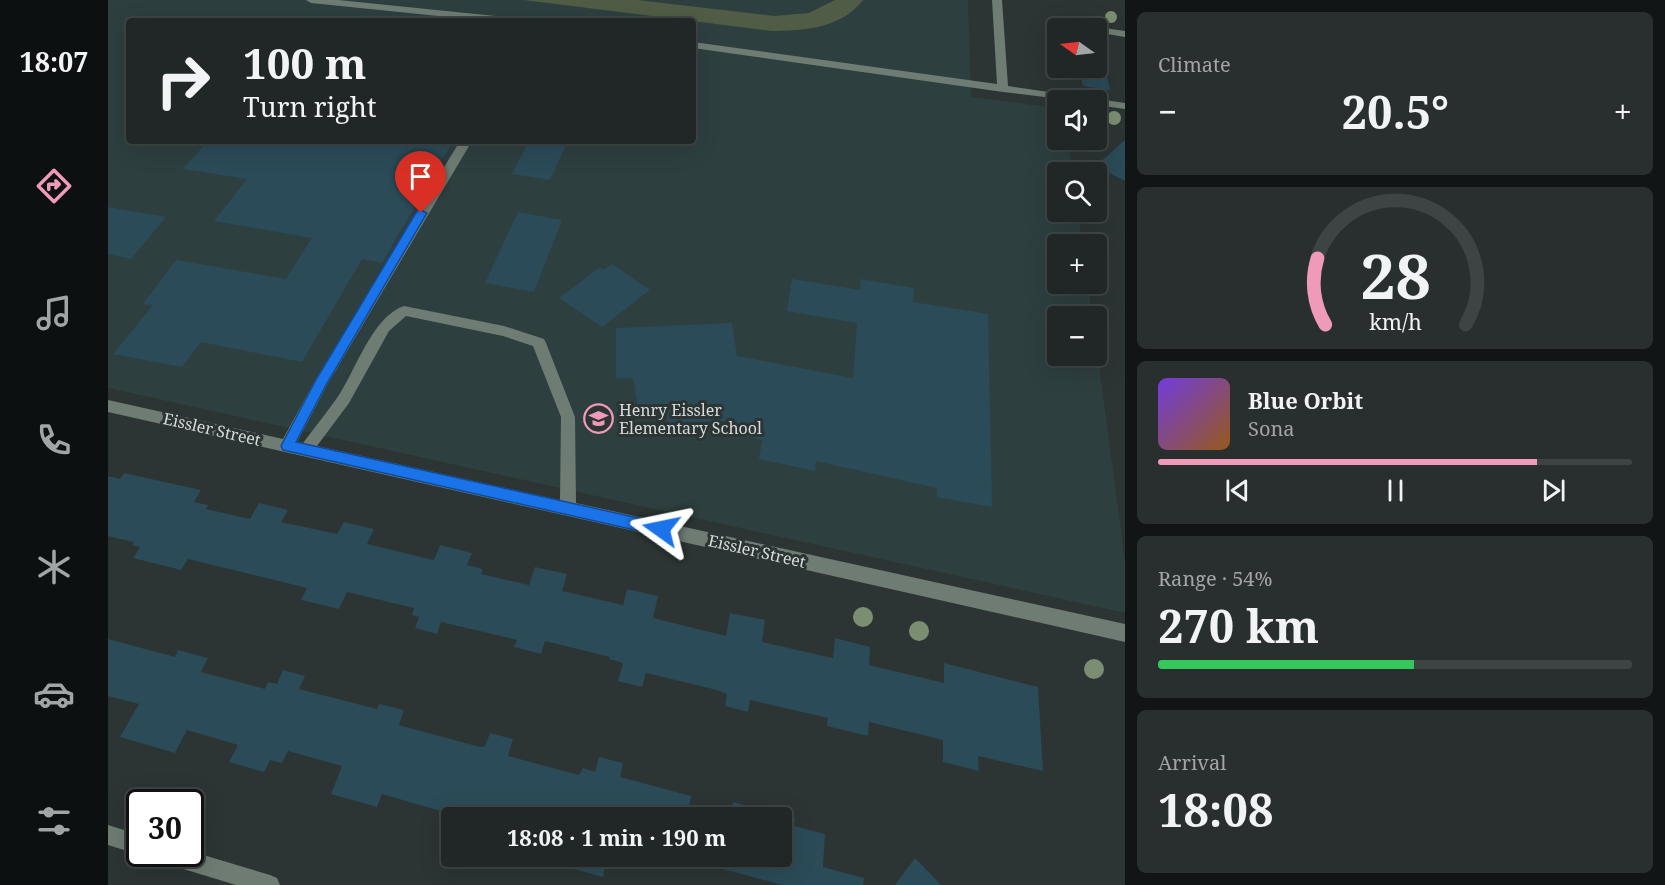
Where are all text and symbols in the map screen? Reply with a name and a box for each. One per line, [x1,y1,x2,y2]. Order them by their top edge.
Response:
north arrow [1047,18,1107,78]
map controls [1047,18,1107,366]
text: 100 m [243,34,367,91]
icon: right [144,42,222,120]
text: 18:07 [19,43,89,80]
text: Climate [1158,51,1231,78]
text: 20.5° [1342,81,1449,142]
text: Turn right [243,88,376,125]
text: − [1158,89,1177,134]
text: + [1614,89,1632,134]
button: sound [1047,90,1107,150]
pin [395,151,446,213]
icon: arrive [404,160,437,193]
button: search [1047,162,1107,222]
icon: directions [33,165,75,207]
text: 28 [1360,232,1430,317]
button: + [1047,234,1107,294]
icon: music [33,292,75,334]
button: − [1047,306,1107,366]
text: km/h [1369,307,1422,336]
text: Blue Orbit [1248,385,1363,415]
place label: Henry Eissler Elementary School [619,399,762,439]
school or university icon: Henry Eissler Elementary School [582,403,614,435]
street label: Eissler Street [161,407,263,451]
text: Sona [1248,415,1295,442]
icon: phone [33,419,75,461]
icon: previous [1221,474,1254,507]
icon: pause [1379,474,1412,507]
icon: next [1537,474,1570,507]
position arrow [629,497,693,561]
street label: Eissler Street [706,529,808,573]
icon: climate [33,546,75,588]
text: Range · 54% [1158,565,1272,592]
text: 270 km [1158,595,1319,656]
icon: car [33,673,75,715]
text: Arrival [1158,749,1226,776]
text: 18:08 [1158,779,1273,840]
speed limit sign: 30 [126,789,204,867]
icon: filters [33,800,75,842]
text: 18:08 · 1 min · 190 m [507,822,726,852]

